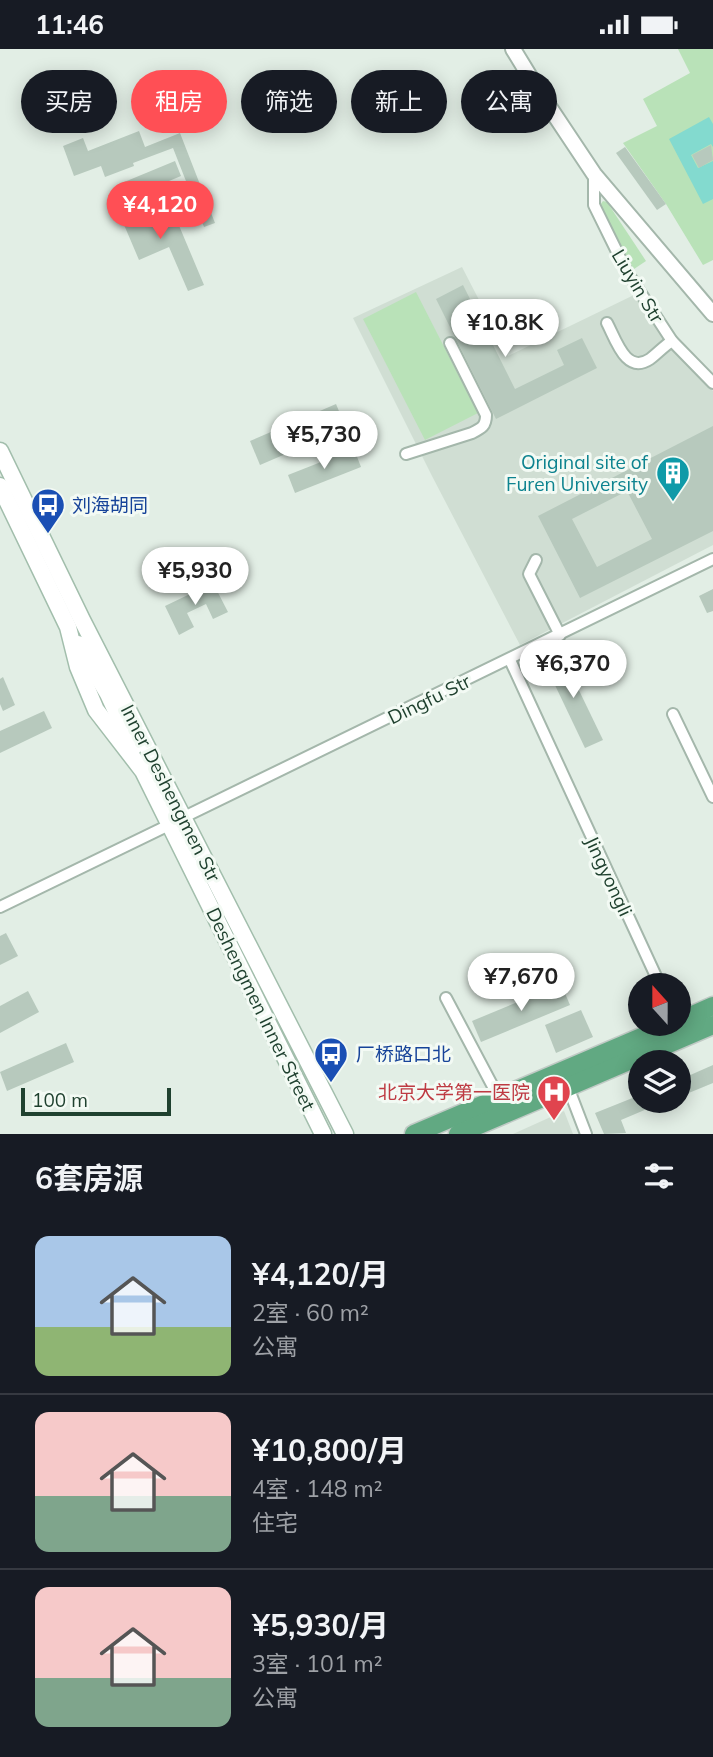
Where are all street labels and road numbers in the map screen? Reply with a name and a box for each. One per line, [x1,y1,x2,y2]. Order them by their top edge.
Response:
street label: Liuyin Str [607,245,669,327]
street label: Dingfu Str [384,669,474,729]
street label: Inner Deshengmen Str [116,700,226,886]
street label: Jingyongli [580,832,638,920]
street label: Deshengmen Inner Street [201,903,321,1115]

